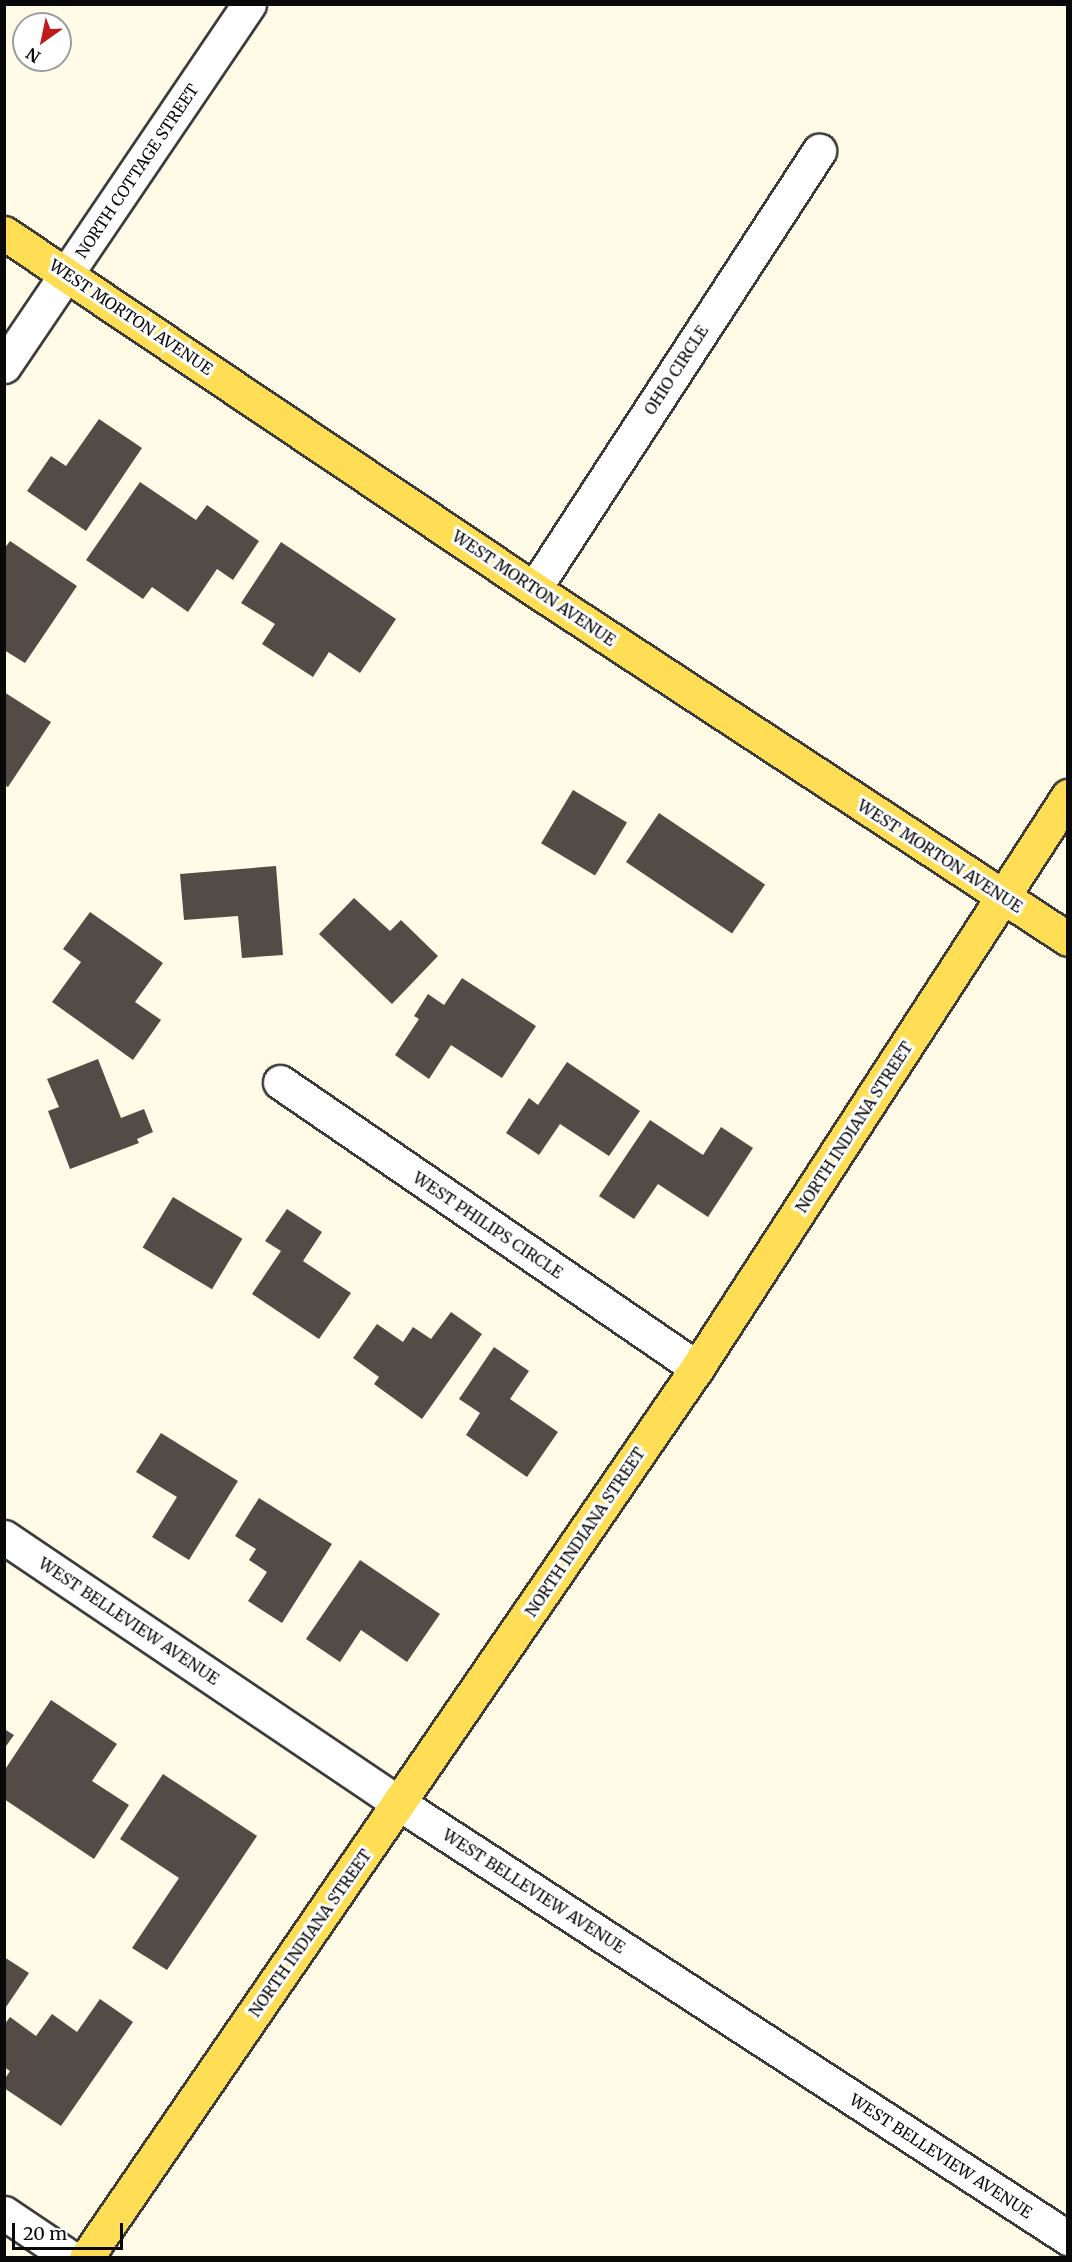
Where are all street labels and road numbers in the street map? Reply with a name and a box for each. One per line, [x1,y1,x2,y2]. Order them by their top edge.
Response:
street label: NORTH COTTAGE STREET [72,80,202,262]
street label: WEST MORTON AVENUE [46,255,216,379]
street label: OHIO CIRCLE [640,322,712,418]
street label: WEST MORTON AVENUE [449,526,619,650]
street label: WEST MORTON AVENUE [854,796,1026,916]
street label: NORTH INDIANA STREET [791,1038,917,1216]
street label: WEST PHILIPS CIRCLE [410,1168,566,1282]
street label: NORTH INDIANA STREET [521,1444,649,1620]
street label: WEST BELLEVIEW AVENUE [35,1553,223,1689]
street label: WEST BELLEVIEW AVENUE [439,1825,629,1957]
street label: NORTH INDIANA STREET [245,1846,375,2020]
street label: WEST BELLEVIEW AVENUE [846,2090,1036,2222]

